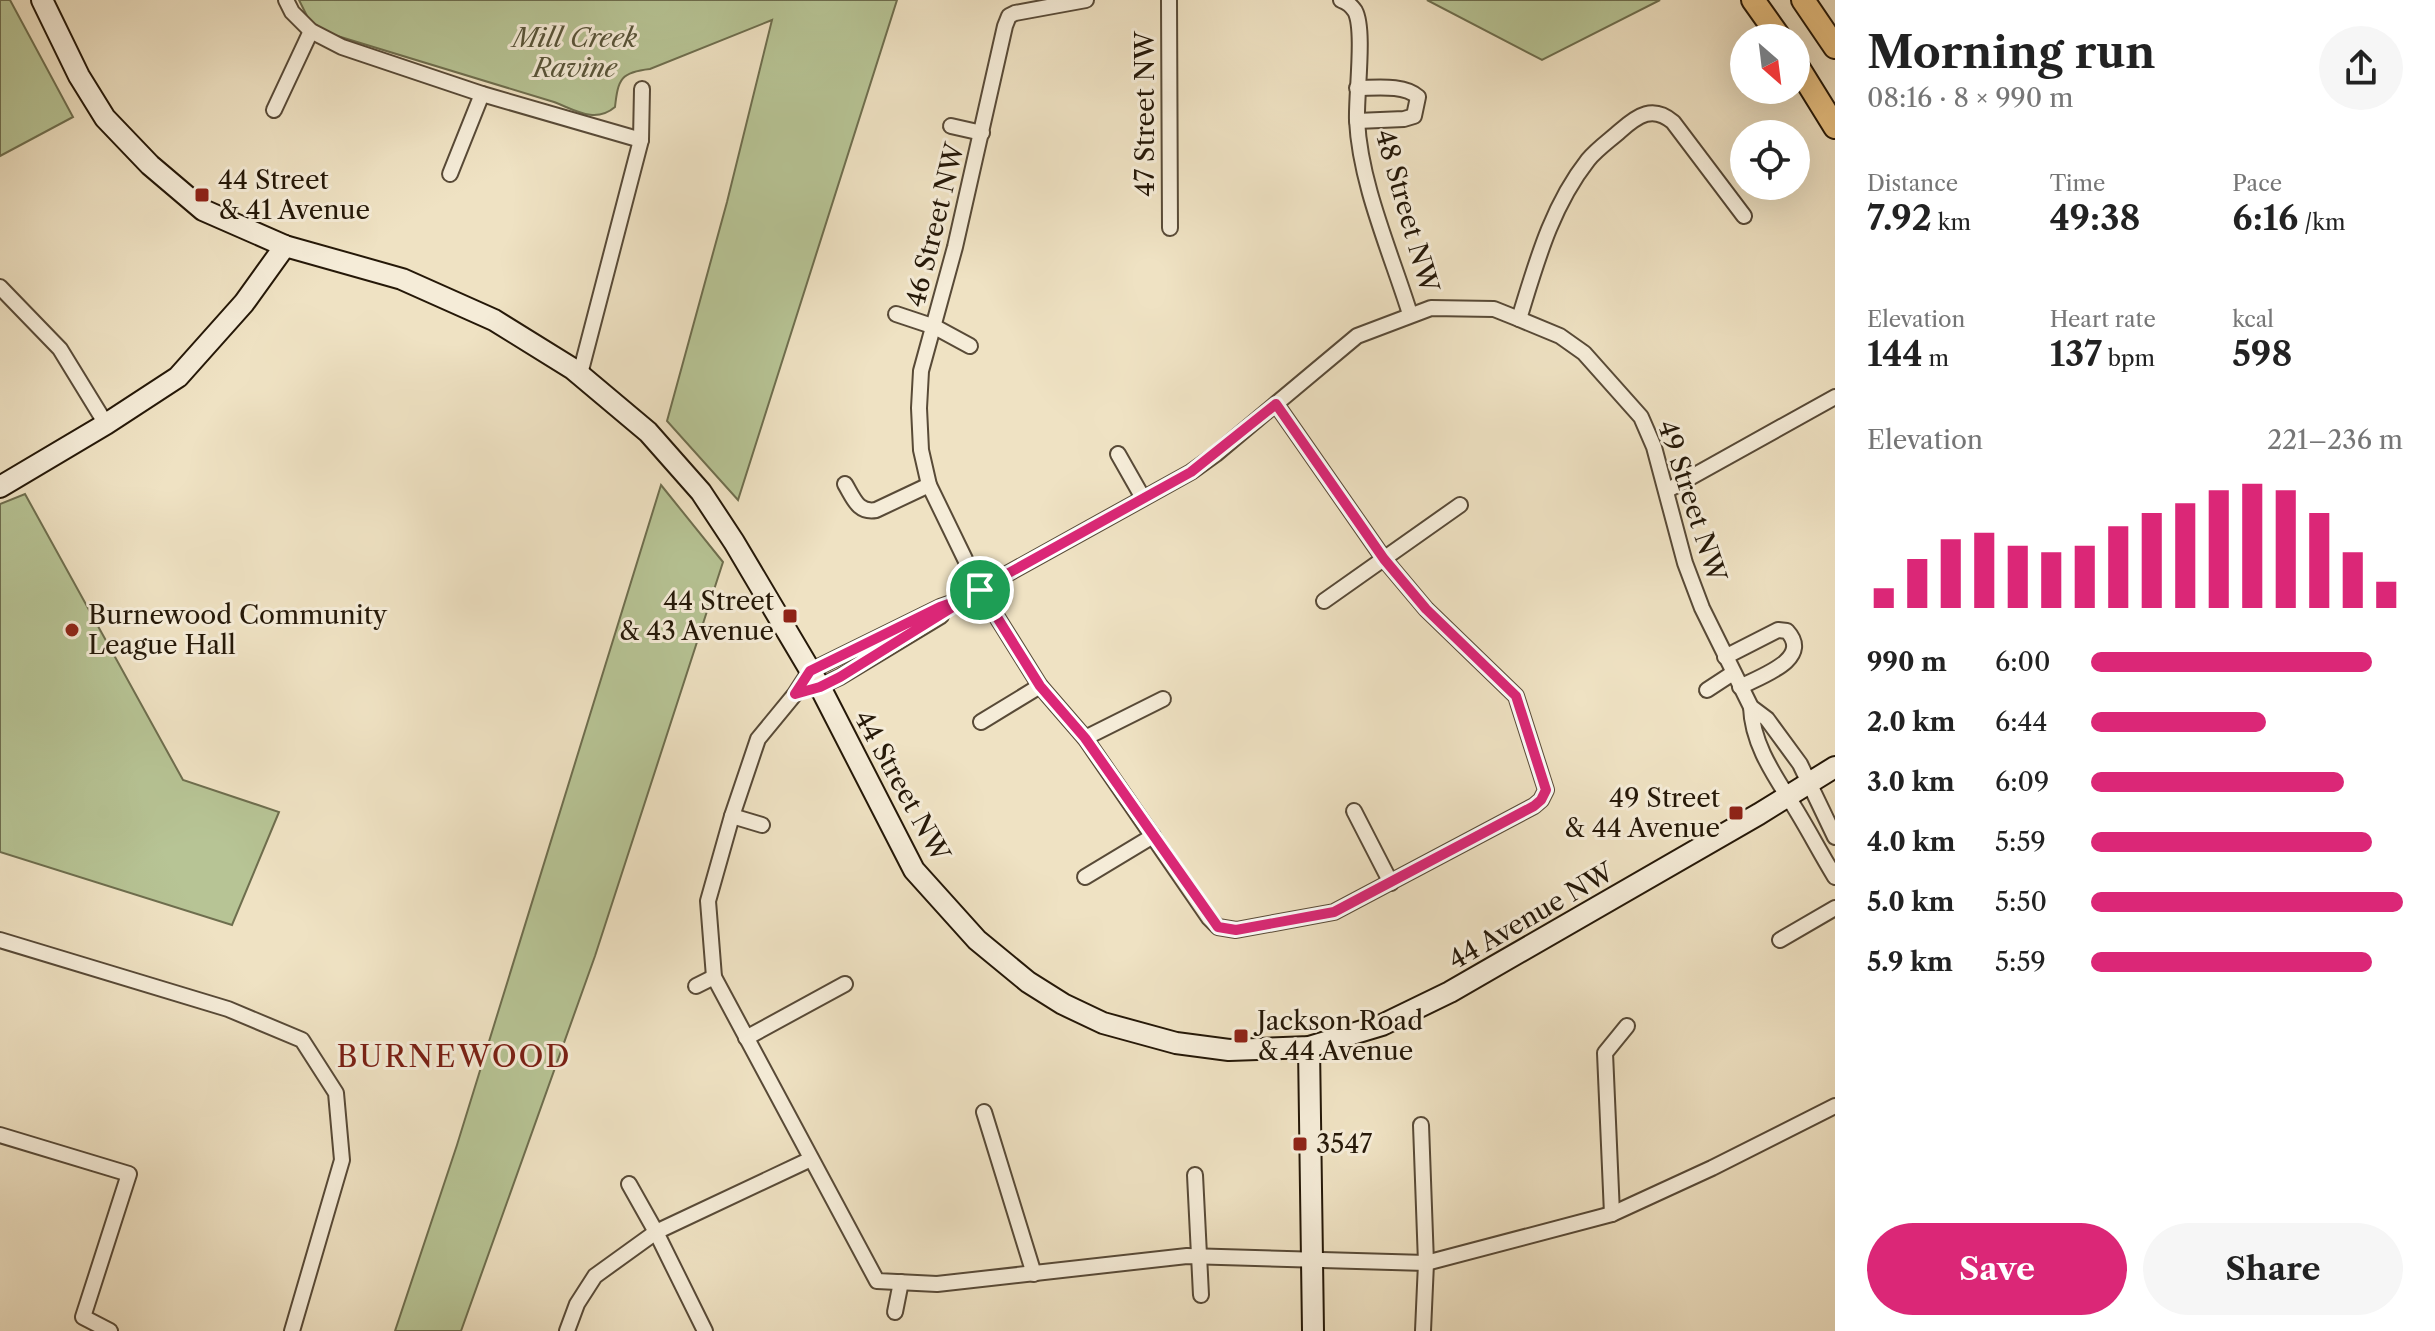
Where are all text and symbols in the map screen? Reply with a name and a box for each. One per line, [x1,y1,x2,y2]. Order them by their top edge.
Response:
park label: Mill Creek Ravine [510,22,638,84]
north arrow [1730,24,1810,104]
map controls [1730,24,1810,200]
text: Morning run [1867,25,2156,79]
button: share [2319,26,2403,110]
street label: 47 Street NW [1129,30,1161,197]
text: 08:16 · 8 × 990 m [1867,82,2073,114]
button: locate [1730,120,1810,200]
street label: 48 Street NW [1368,126,1446,298]
street label: 46 Street NW [899,138,971,310]
place label: 44 Street & 41 Avenue [218,164,370,226]
text: Distance [1867,170,1958,197]
text: Time [2050,170,2105,197]
text: Pace [2232,170,2282,197]
marker: 44 Street & 41 Avenue [193,186,211,204]
text: 7.92 [1867,197,1932,239]
text: 49:38 [2050,197,2140,239]
text: 6:16 [2232,197,2298,239]
text: km [1932,209,1971,236]
text: /km [2298,209,2345,236]
text: Elevation [1867,306,1965,333]
text: Heart rate [2050,306,2156,333]
text: kcal [2232,306,2274,333]
text: 144 [1867,333,1923,375]
text: 137 [2050,333,2102,375]
text: 598 [2232,333,2292,375]
text: m [1923,345,1949,372]
text: bpm [2102,345,2155,372]
street label: 49 Street NW [1651,416,1734,587]
text: Elevation [1867,424,1983,456]
text: 221–236 m [2267,424,2403,456]
pin [946,556,1014,624]
icon: arrive [958,568,1002,612]
place label: 44 Street & 43 Avenue [618,585,775,647]
place label: Burnewood Community League Hall [88,599,388,661]
marker: 44 Street & 43 Avenue [781,607,799,625]
marker: Burnewood Community League Hall [63,621,81,639]
text: 990 m [1867,646,1947,678]
text: 6:00 [1995,646,2050,678]
street label: 44 Street NW [847,705,957,868]
text: 2.0 km [1867,706,1955,738]
text: 6:44 [1995,706,2048,738]
text: 3.0 km [1867,766,1955,798]
text: 6:09 [1995,766,2049,798]
place label: 49 Street & 44 Avenue [1564,782,1721,844]
marker: 49 Street & 44 Avenue [1727,804,1745,822]
text: 4.0 km [1867,826,1955,858]
text: 5:59 [1995,826,2046,858]
street label: 44 Avenue NW [1443,855,1621,976]
text: 5.0 km [1867,886,1954,918]
text: 5:50 [1995,886,2047,918]
text: 5.9 km [1867,946,1953,978]
text: 5:59 [1995,946,2046,978]
place label: Jackson Road & 44 Avenue [1253,1005,1423,1067]
marker: Jackson Road & 44 Avenue [1232,1027,1250,1045]
district label: BURNEWOOD [336,1038,572,1075]
place label: 3547 [1316,1128,1372,1160]
marker: 3547 [1291,1135,1309,1153]
button: Save [1867,1223,2127,1315]
button: Share [2143,1223,2403,1315]

